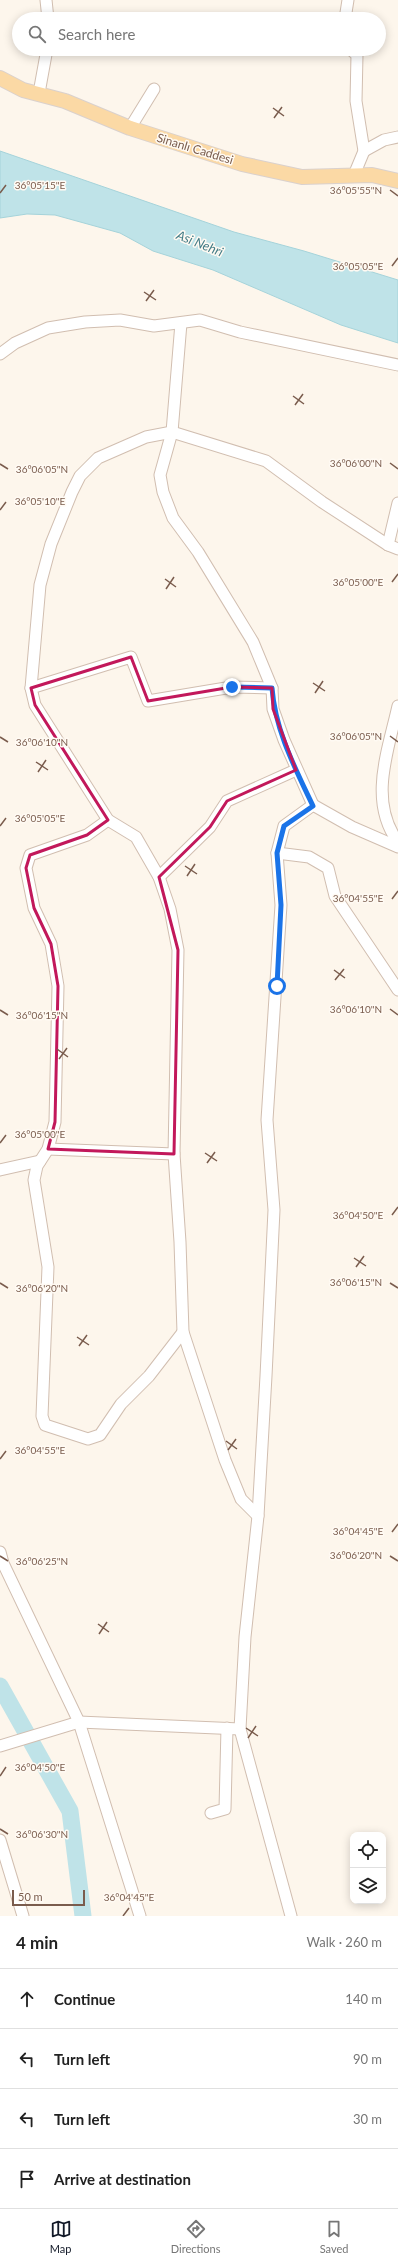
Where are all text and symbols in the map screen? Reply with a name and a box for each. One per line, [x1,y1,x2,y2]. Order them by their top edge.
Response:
search box [12,12,386,56]
icon: search [26,23,48,45]
text: Search here [58,25,135,43]
street label: Sinanlı Caddesi [155,130,235,167]
text: 36°05'15"E [15,179,65,191]
text: 36°05'55"N [330,184,382,196]
water label: Asi Nehri [173,226,226,260]
text: 36°05'05"E [333,260,383,272]
text: 36°06'00"N [330,457,382,469]
text: 36°06'05"N [16,463,68,475]
text: 36°05'10"E [15,495,65,507]
text: 36°05'00"E [333,576,383,588]
route end [223,678,241,696]
text: 36°06'05"N [330,730,382,742]
text: 36°06'10"N [16,736,68,748]
text: 36°05'05"E [15,812,65,824]
text: 36°04'55"E [333,892,383,904]
route start [268,977,286,995]
text: 36°06'10"N [330,1003,382,1015]
text: 36°06'15"N [16,1009,68,1021]
text: 36°05'00"E [15,1128,65,1140]
text: 36°04'50"E [333,1209,383,1221]
text: 36°06'15"N [330,1276,382,1288]
text: 36°06'20"N [16,1282,68,1294]
text: 36°04'55"E [15,1444,65,1456]
text: 36°04'45"E [333,1525,383,1537]
text: 36°06'20"N [330,1549,382,1561]
text: 36°06'25"N [16,1555,68,1567]
text: 36°04'50"E [15,1761,65,1773]
text: 36°06'30"N [16,1828,68,1840]
map controls [350,1832,386,1904]
button: locate [350,1832,386,1868]
button: layers [350,1868,386,1904]
scale bar [12,1888,85,1907]
text: 50 m [18,1890,43,1903]
text: 36°04'45"E [104,1891,154,1903]
text: 4 min [16,1932,58,1953]
text: Walk · 260 m [306,1934,382,1950]
icon: ahead [16,1988,38,2010]
text: Continue [54,1990,115,2008]
text: 140 m [345,1991,382,2007]
icon: left [16,2048,38,2070]
text: Turn left [54,2050,110,2068]
text: 90 m [353,2051,382,2067]
icon: left [16,2108,38,2130]
text: Turn left [54,2110,110,2128]
text: 30 m [353,2111,382,2127]
icon: arrive [16,2168,38,2190]
text: Arrive at destination [54,2170,191,2188]
tab: Map [50,2218,72,2255]
tab: Directions [171,2218,220,2255]
tab: Saved [320,2218,348,2255]

